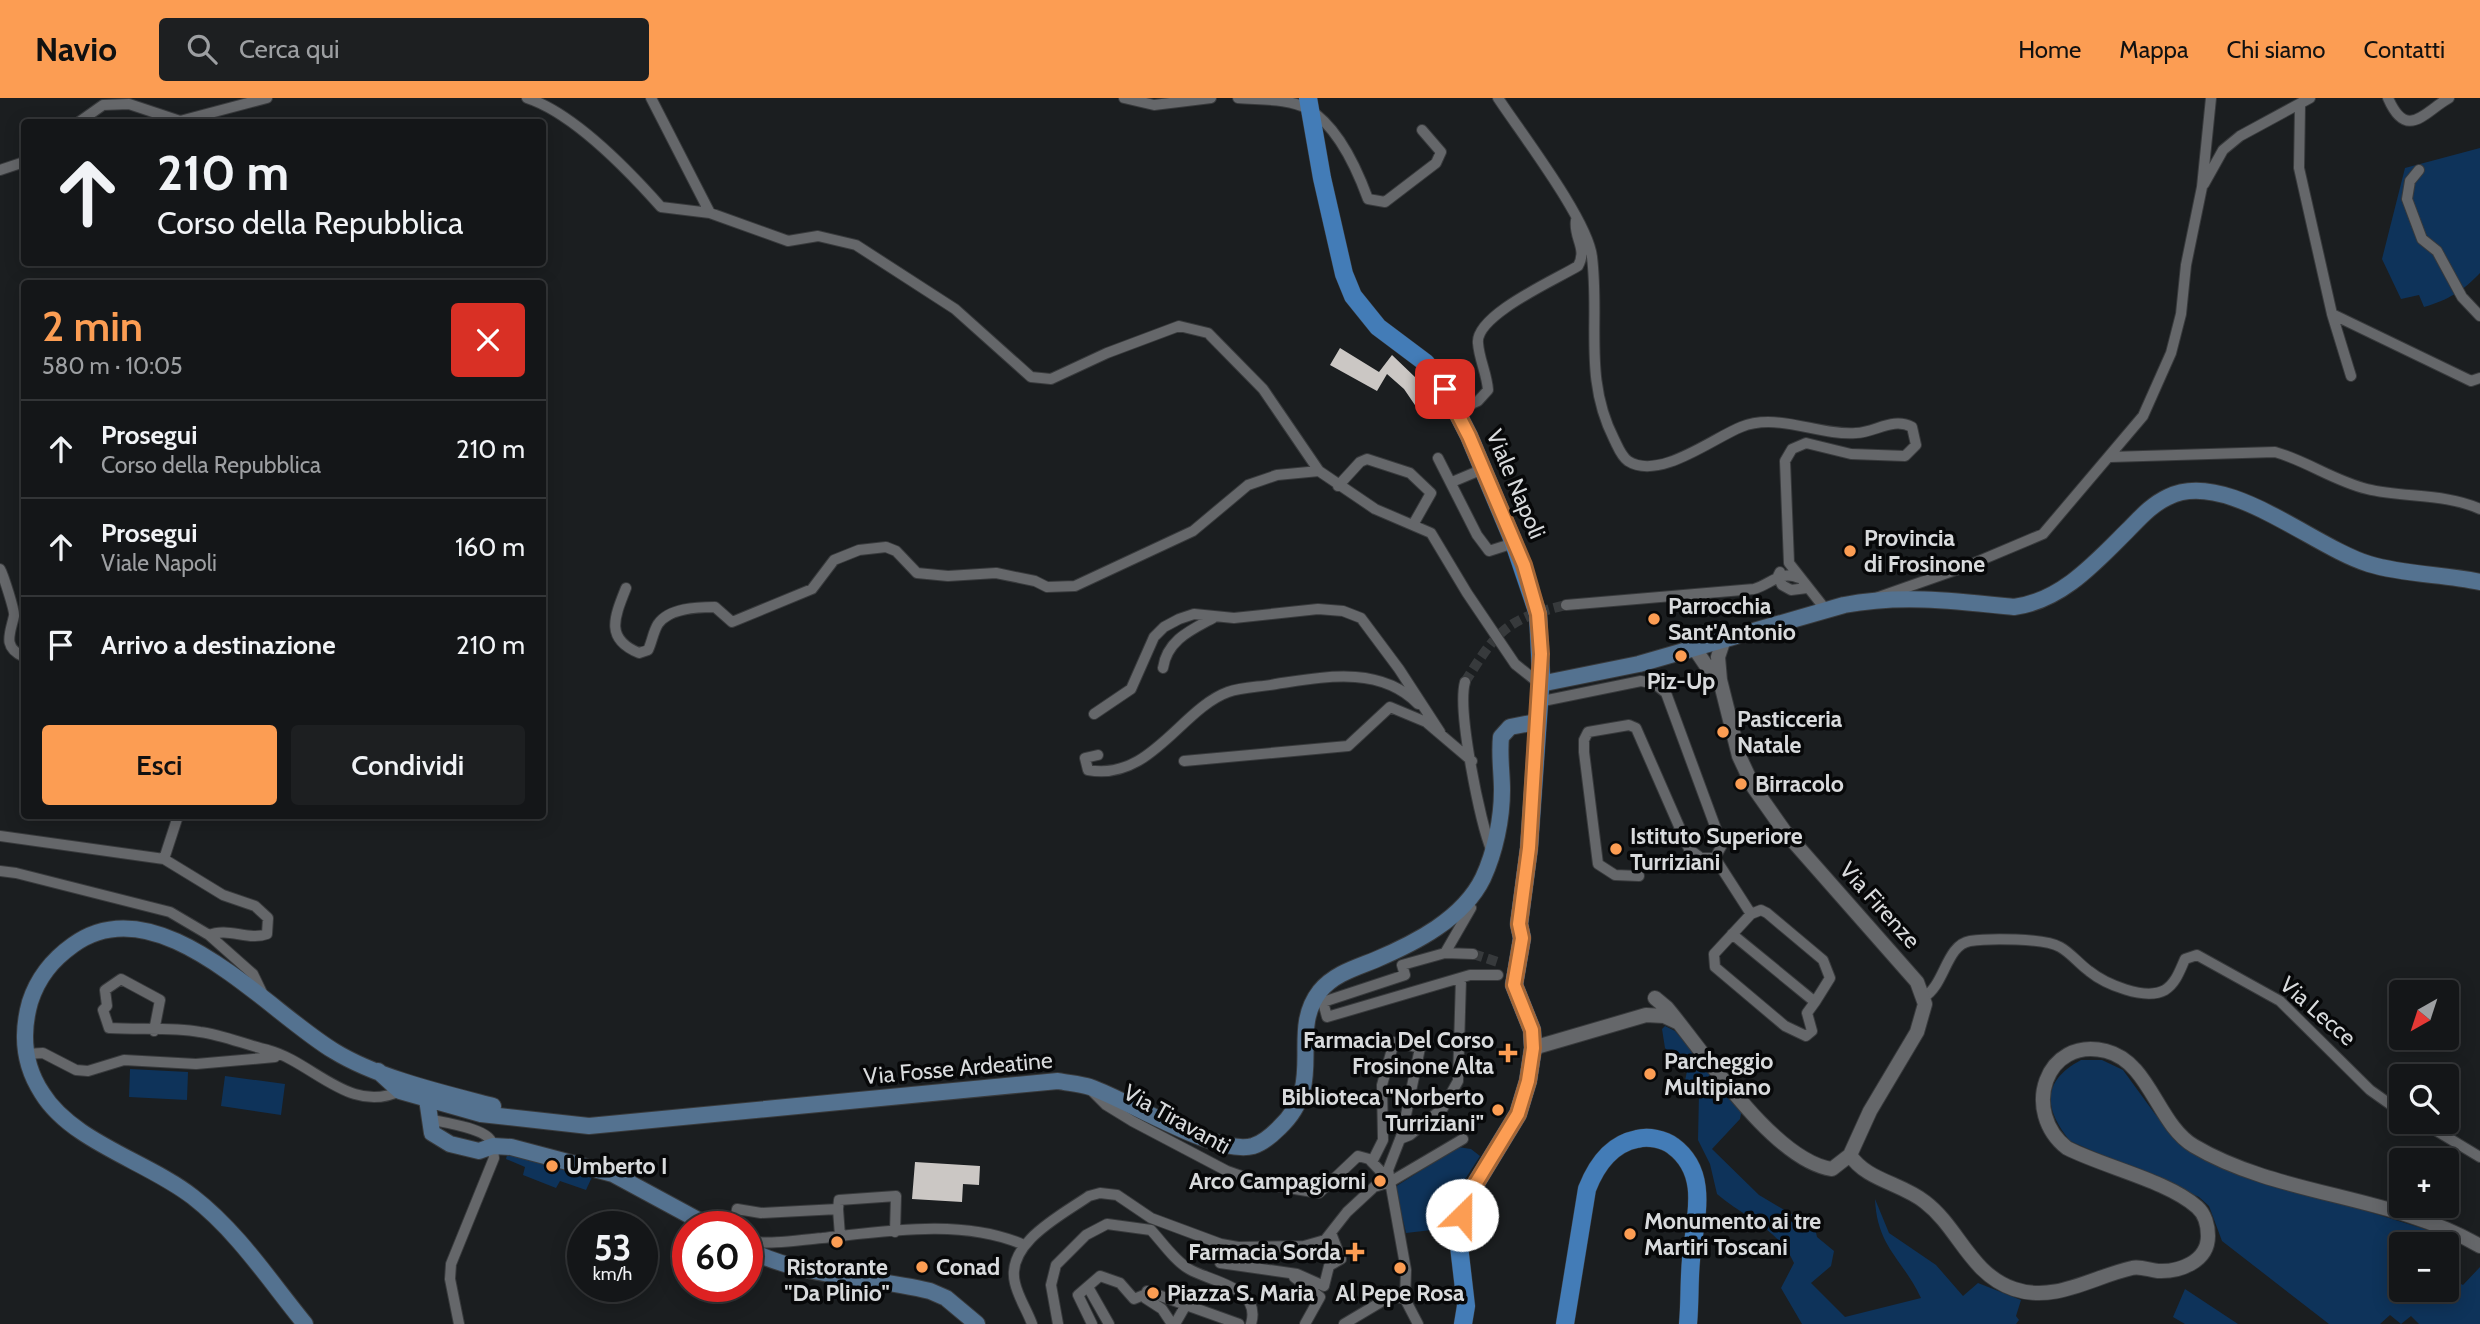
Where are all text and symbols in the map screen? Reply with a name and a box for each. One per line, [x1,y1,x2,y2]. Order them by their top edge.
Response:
search box [159,18,649,81]
text: Navio [35,29,117,69]
icon: search [183,30,221,68]
text: Cerca qui [239,33,340,65]
text: Home [2018,35,2081,64]
text: Mappa [2119,35,2188,64]
text: Chi siamo [2226,35,2325,64]
text: Contatti [2363,35,2445,64]
text: 210 m [157,143,289,202]
icon: ahead [42,147,133,238]
text: Corso della Repubblica [157,203,463,242]
text: 2 min [42,300,143,352]
button: close [451,303,525,377]
text: 580 m · 10:05 [42,352,182,380]
pin [1415,359,1475,419]
icon: arrive [1426,370,1464,408]
text: Prosegui [101,419,197,451]
street label: Viale Napoli [1480,425,1552,543]
icon: ahead [42,430,80,468]
text: 210 m [456,433,525,465]
text: Corso della Repubblica [101,451,321,479]
text: Prosegui [101,517,197,549]
place label: Provincia di Frosinone [1864,524,1985,578]
icon: ahead [42,528,80,566]
text: 160 m [455,531,525,563]
marker: Provincia di Frosinone [1842,543,1858,559]
text: Viale Napoli [101,549,217,577]
place label: Parrocchia Sant'Antonio [1668,592,1796,646]
marker: Parrocchia Sant'Antonio [1646,611,1662,627]
icon: arrive [42,626,80,664]
text: Arrivo a destinazione [101,629,336,661]
text: 210 m [456,629,525,661]
marker: Piz-Up [1673,648,1689,664]
place label: Piz-Up [1647,667,1715,695]
place label: Pasticceria Natale [1737,705,1843,759]
marker: Pasticceria Natale [1715,724,1731,740]
button: Esci [42,725,277,805]
button: Condividi [291,725,525,805]
place label: Birracolo [1755,770,1844,798]
marker: Birracolo [1733,776,1749,792]
place label: Istituto Superiore Turriziani [1630,822,1803,876]
marker: Istituto Superiore Turriziani [1608,841,1624,857]
street label: Via Firenze [1834,856,1926,954]
street label: Via Lecce [2274,970,2362,1052]
north arrow [2389,980,2459,1050]
map controls [2389,980,2459,1302]
place label: Farmacia Del Corso Frosinone Alta [1303,1026,1495,1080]
marker: Farmacia Del Corso Frosinone Alta [1500,1045,1516,1061]
street label: Via Fosse Ardeatine [862,1046,1054,1090]
place label: Parcheggio Multipiano [1664,1047,1773,1101]
button: search [2389,1064,2459,1134]
marker: Parcheggio Multipiano [1642,1066,1658,1082]
street label: Via Tiravanti [1118,1078,1236,1160]
place label: Biblioteca "Norberto Turriziani" [1281,1083,1484,1137]
marker: Biblioteca "Norberto Turriziani" [1490,1102,1506,1118]
button: + [2389,1148,2459,1218]
place label: Umberto I [566,1152,667,1180]
marker: Umberto I [544,1158,560,1174]
place label: Arco Campagiorni [1189,1167,1366,1195]
marker: Arco Campagiorni [1372,1173,1388,1189]
position arrow [1425,1178,1499,1252]
place label: Monumento ai tre Martiri Toscani [1644,1207,1821,1261]
speed limit sign: 60 [672,1211,763,1302]
text: 53 [594,1226,631,1269]
marker: Monumento ai tre Martiri Toscani [1622,1226,1638,1242]
button: − [2389,1232,2459,1302]
marker: Ristorante "Da Plinio" [829,1234,845,1250]
place label: Farmacia Sorda [1188,1238,1342,1266]
marker: Farmacia Sorda [1347,1244,1363,1260]
place label: Ristorante "Da Plinio" [784,1253,890,1307]
place label: Conad [936,1253,1000,1281]
marker: Conad [914,1259,930,1275]
marker: Al Pepe Rosa [1392,1260,1408,1276]
text: km/h [593,1263,632,1285]
place label: Piazza S. Maria [1167,1279,1315,1307]
place label: Al Pepe Rosa [1335,1279,1465,1307]
marker: Piazza S. Maria [1145,1285,1161,1301]

